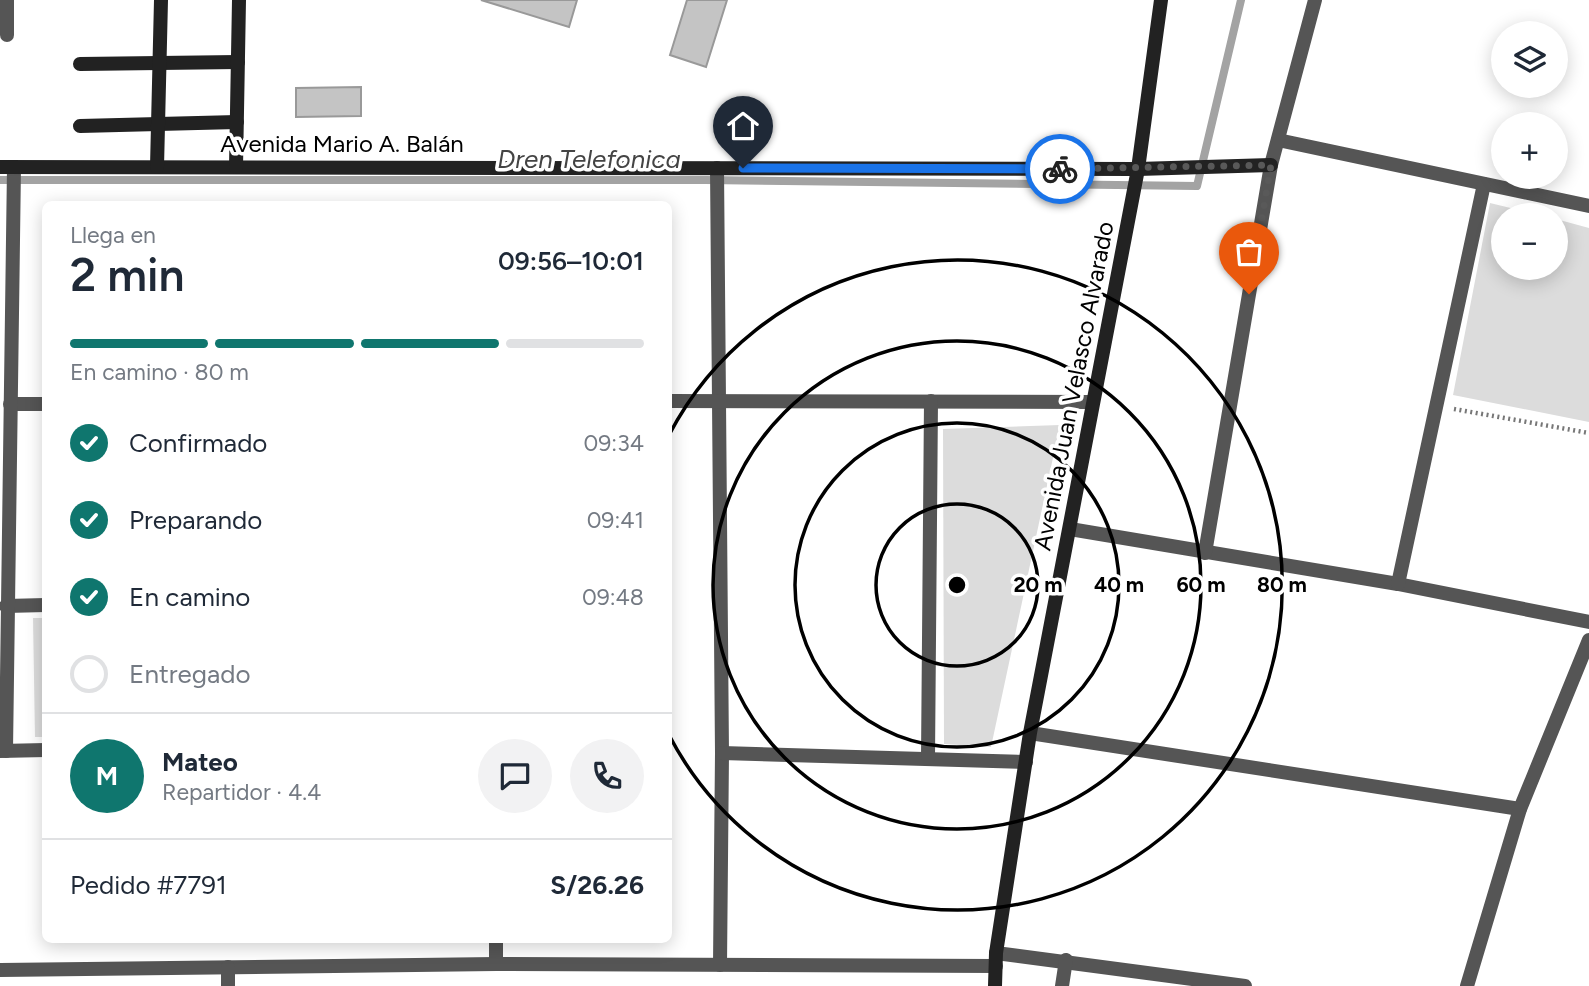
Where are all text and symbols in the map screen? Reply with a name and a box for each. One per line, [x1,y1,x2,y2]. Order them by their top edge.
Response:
map controls [1491,21,1568,280]
button: layers [1491,21,1568,98]
pin [713,96,773,168]
icon: home [724,107,762,145]
button: + [1491,112,1568,189]
street label: Avenida Mario A. Balán [220,129,464,158]
courier [1025,134,1095,204]
water label: Dren Telefonica [497,143,681,175]
icon: bike [1041,150,1079,188]
button: − [1491,203,1568,280]
street label: Avenida Juan Velasco Alvarado [1027,219,1120,553]
text: Llega en [70,221,156,249]
pin [1219,222,1279,294]
icon: bag [1230,233,1268,271]
text: 09:56–10:01 [498,245,644,277]
text: 2 min [70,247,185,303]
text: En camino · 80 m [70,358,249,386]
icon: check [70,424,108,462]
text: Confirmado [129,427,267,459]
text: 09:34 [584,429,644,457]
icon: check [70,501,108,539]
text: Preparando [129,504,262,536]
text: 09:41 [587,506,644,534]
text: 20 m [1013,572,1063,597]
text: 40 m [1094,572,1144,597]
text: 60 m [1176,572,1226,597]
text: 80 m [1257,572,1307,597]
centre of rings [945,573,969,597]
icon: check [70,578,108,616]
text: En camino [129,581,250,613]
text: 09:48 [582,583,644,611]
text: Entregado [129,658,251,690]
button: chat [478,739,552,813]
button: phone [570,739,644,813]
text: Mateo [162,746,238,778]
text: M [96,760,118,792]
text: Repartidor · 4.4 [162,778,321,806]
text: Pedido #7791 [70,869,227,901]
text: S/26.26 [550,869,644,901]

